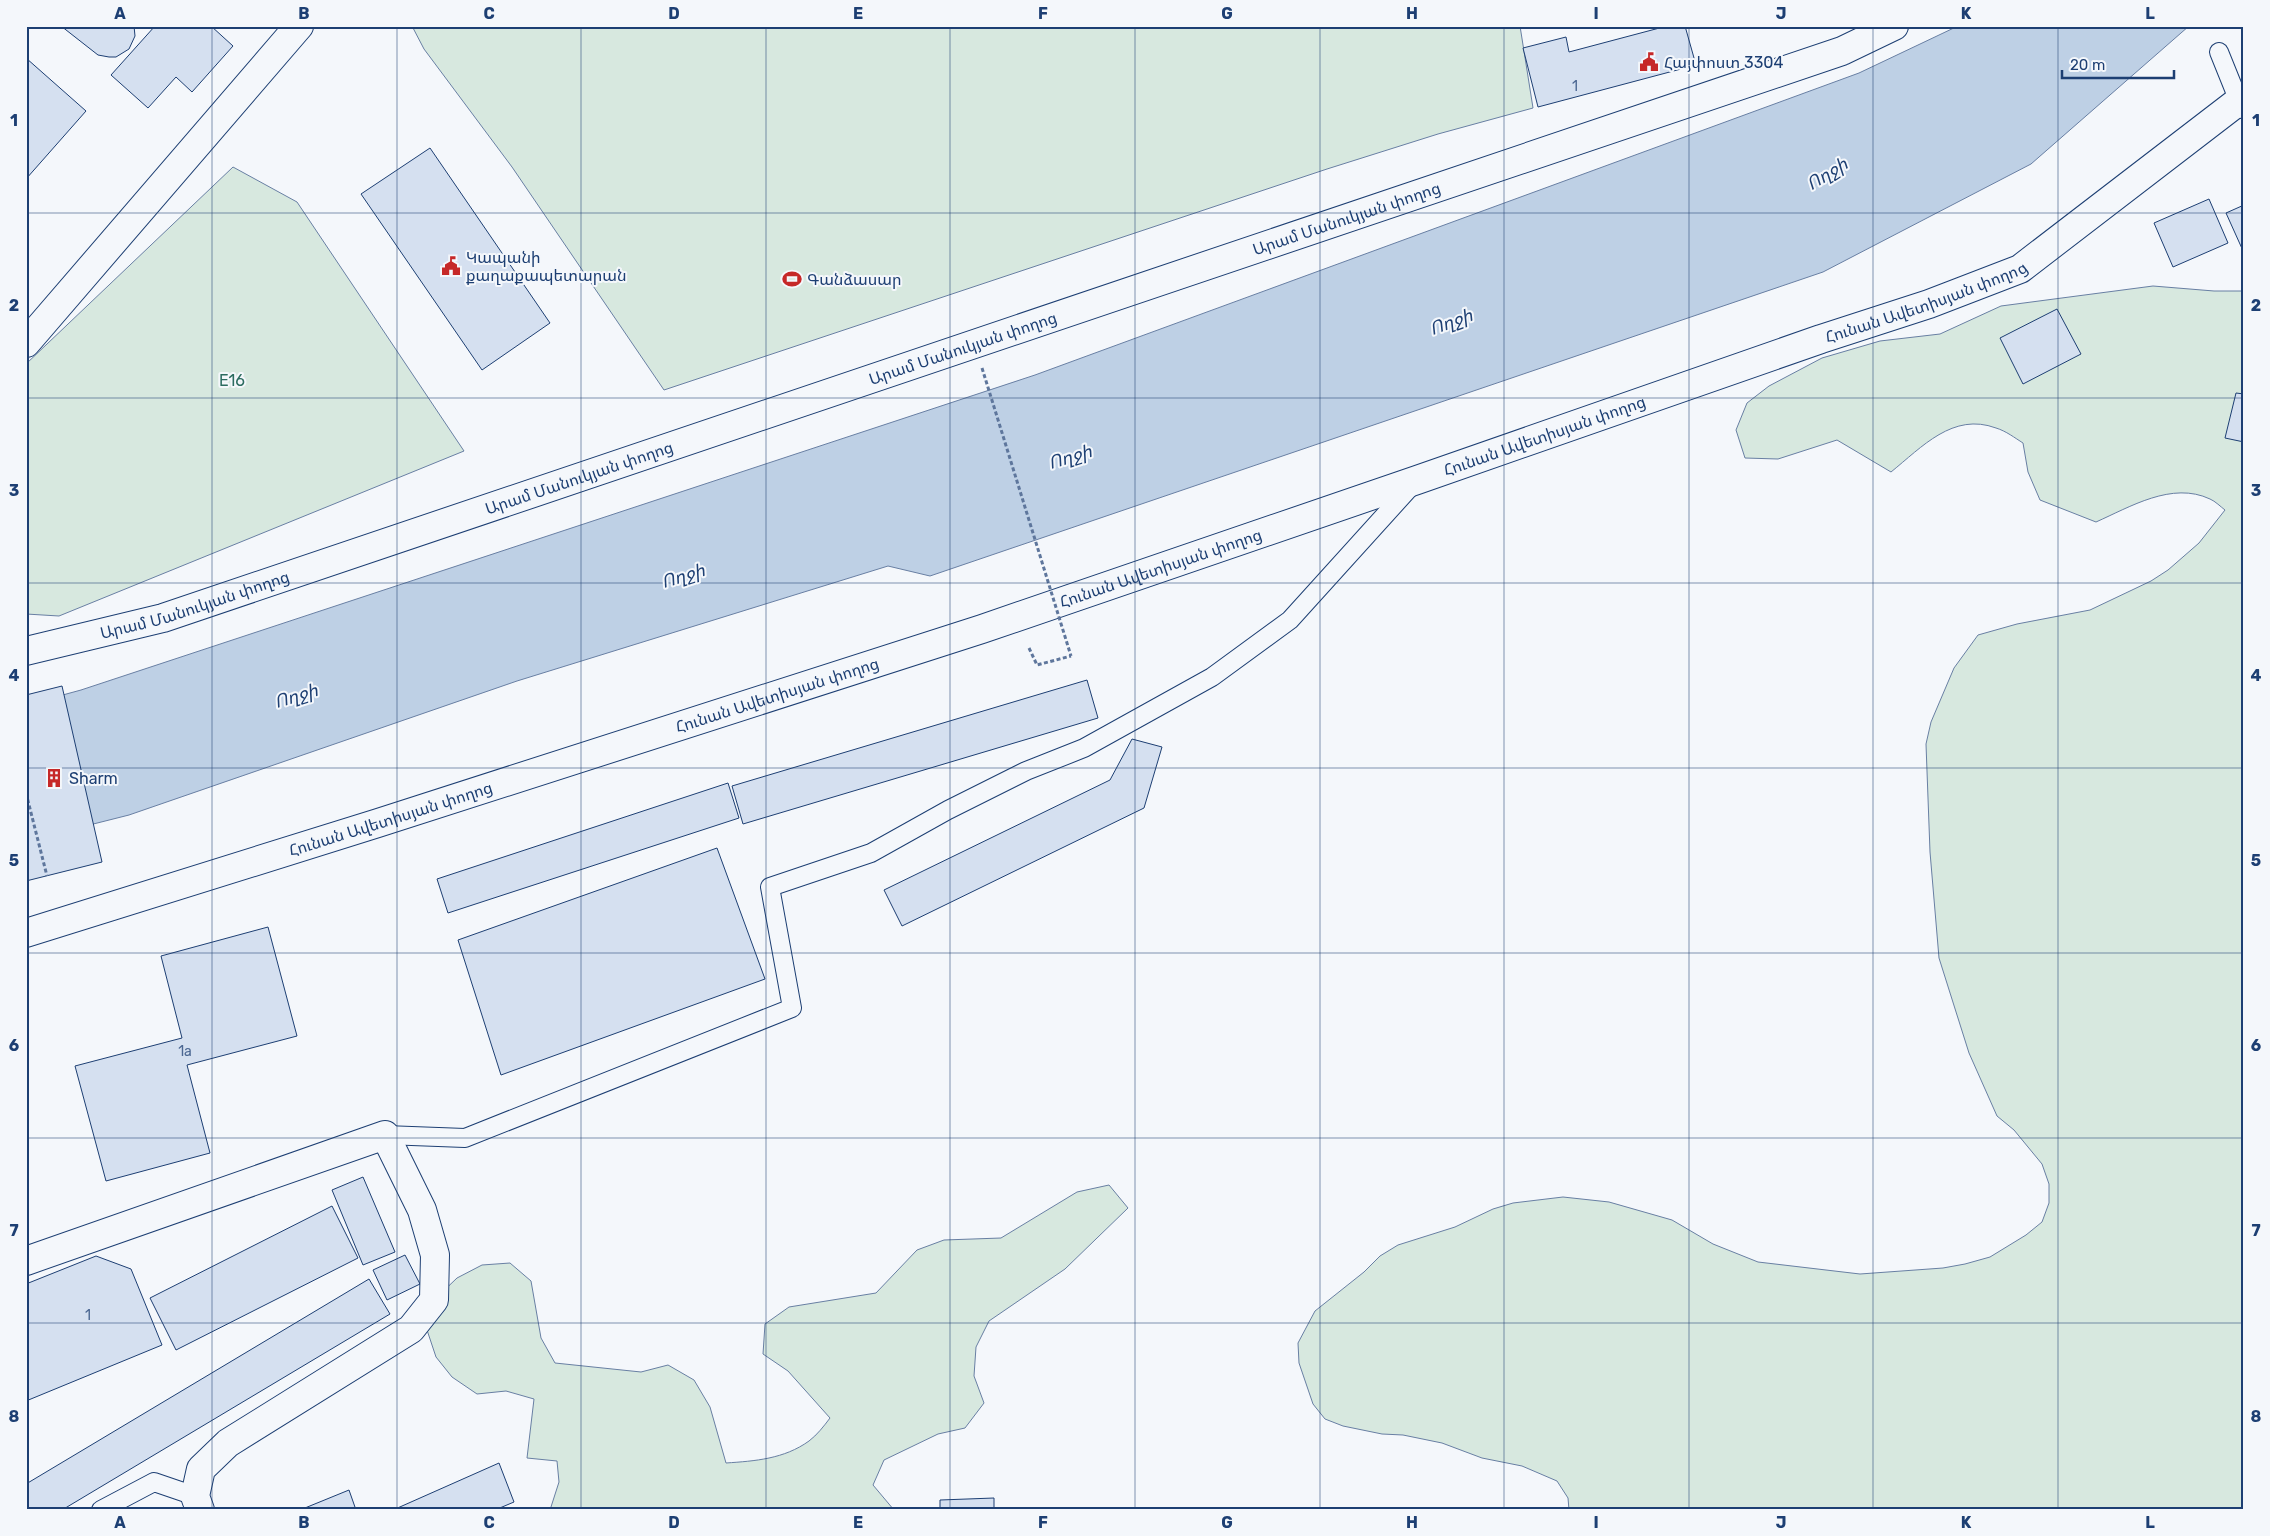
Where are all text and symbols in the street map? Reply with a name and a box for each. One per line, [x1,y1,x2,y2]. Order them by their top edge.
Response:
text: A [114,4,126,23]
text: B [298,4,310,23]
text: C [483,4,495,23]
text: D [668,4,680,23]
text: E [853,4,863,23]
text: F [1038,4,1048,23]
text: G [1221,4,1233,23]
text: H [1406,4,1418,23]
text: I [1593,4,1599,23]
text: J [1776,4,1786,23]
text: K [1961,4,1972,23]
text: L [2145,4,2155,23]
scale bar [2062,48,2175,80]
public building icon: Հայփոստ 3304 [1638,51,1660,73]
place label: Հայփոստ 3304 [1664,53,1783,72]
text: 20 m [2070,56,2105,74]
house number: 1 [1572,78,1578,95]
text: 1 [10,111,18,130]
text: 1 [2252,111,2260,130]
water label: Ողջի [1802,153,1852,195]
street label: Արամ Մանուկյան փողոց [1250,178,1443,259]
place label: Կապանի քաղաքապետարան [466,248,627,285]
public building icon: Կապանի քաղաքապետարան [440,255,462,277]
street label: Հունան Ավետիսյան փողոց [1823,258,2031,347]
sports icon: Գանձասար [781,268,803,290]
place label: Գանձասար [807,270,902,289]
text: 2 [9,296,19,315]
text: 2 [2251,296,2261,315]
water label: Ողջի [1426,304,1476,340]
street label: Արամ Մանուկյան փողոց [866,308,1059,389]
park label: E16 [219,371,245,390]
street label: Հունան Ավետիսյան փողոց [1441,392,1648,480]
street label: Արամ Մանուկյան փողոց [483,437,676,519]
water label: Ողջի [1046,440,1095,474]
text: 3 [9,481,19,500]
text: 3 [2251,481,2261,500]
street label: Հունան Ավետիսյան փողոց [1057,525,1264,612]
water label: Ողջի [659,559,708,593]
street label: Արամ Մանուկյան փողոց [98,567,292,643]
street label: Հունան Ավետիսյան փողոց [673,654,881,737]
text: 4 [9,666,20,685]
text: 4 [2251,666,2262,685]
water label: Ողջի [272,679,321,713]
building icon: Sharm [43,767,65,789]
place label: Sharm [69,769,118,788]
street label: Հունան Ավետիսյան փողոց [286,778,495,860]
text: 5 [9,851,19,870]
text: 5 [2251,851,2261,870]
text: 6 [9,1036,19,1055]
text: 6 [2251,1036,2261,1055]
house number: 1a [178,1043,192,1060]
text: 7 [9,1221,19,1240]
text: 7 [2251,1221,2261,1240]
house number: 1 [85,1307,91,1324]
text: 8 [9,1407,20,1426]
text: 8 [2251,1407,2262,1426]
text: A [114,1513,126,1532]
text: B [298,1513,310,1532]
text: C [483,1513,495,1532]
text: D [668,1513,680,1532]
text: E [853,1513,863,1532]
text: F [1038,1513,1048,1532]
text: G [1221,1513,1233,1532]
text: H [1406,1513,1418,1532]
text: I [1593,1513,1599,1532]
text: J [1776,1513,1786,1532]
text: K [1961,1513,1972,1532]
text: L [2145,1513,2155,1532]

